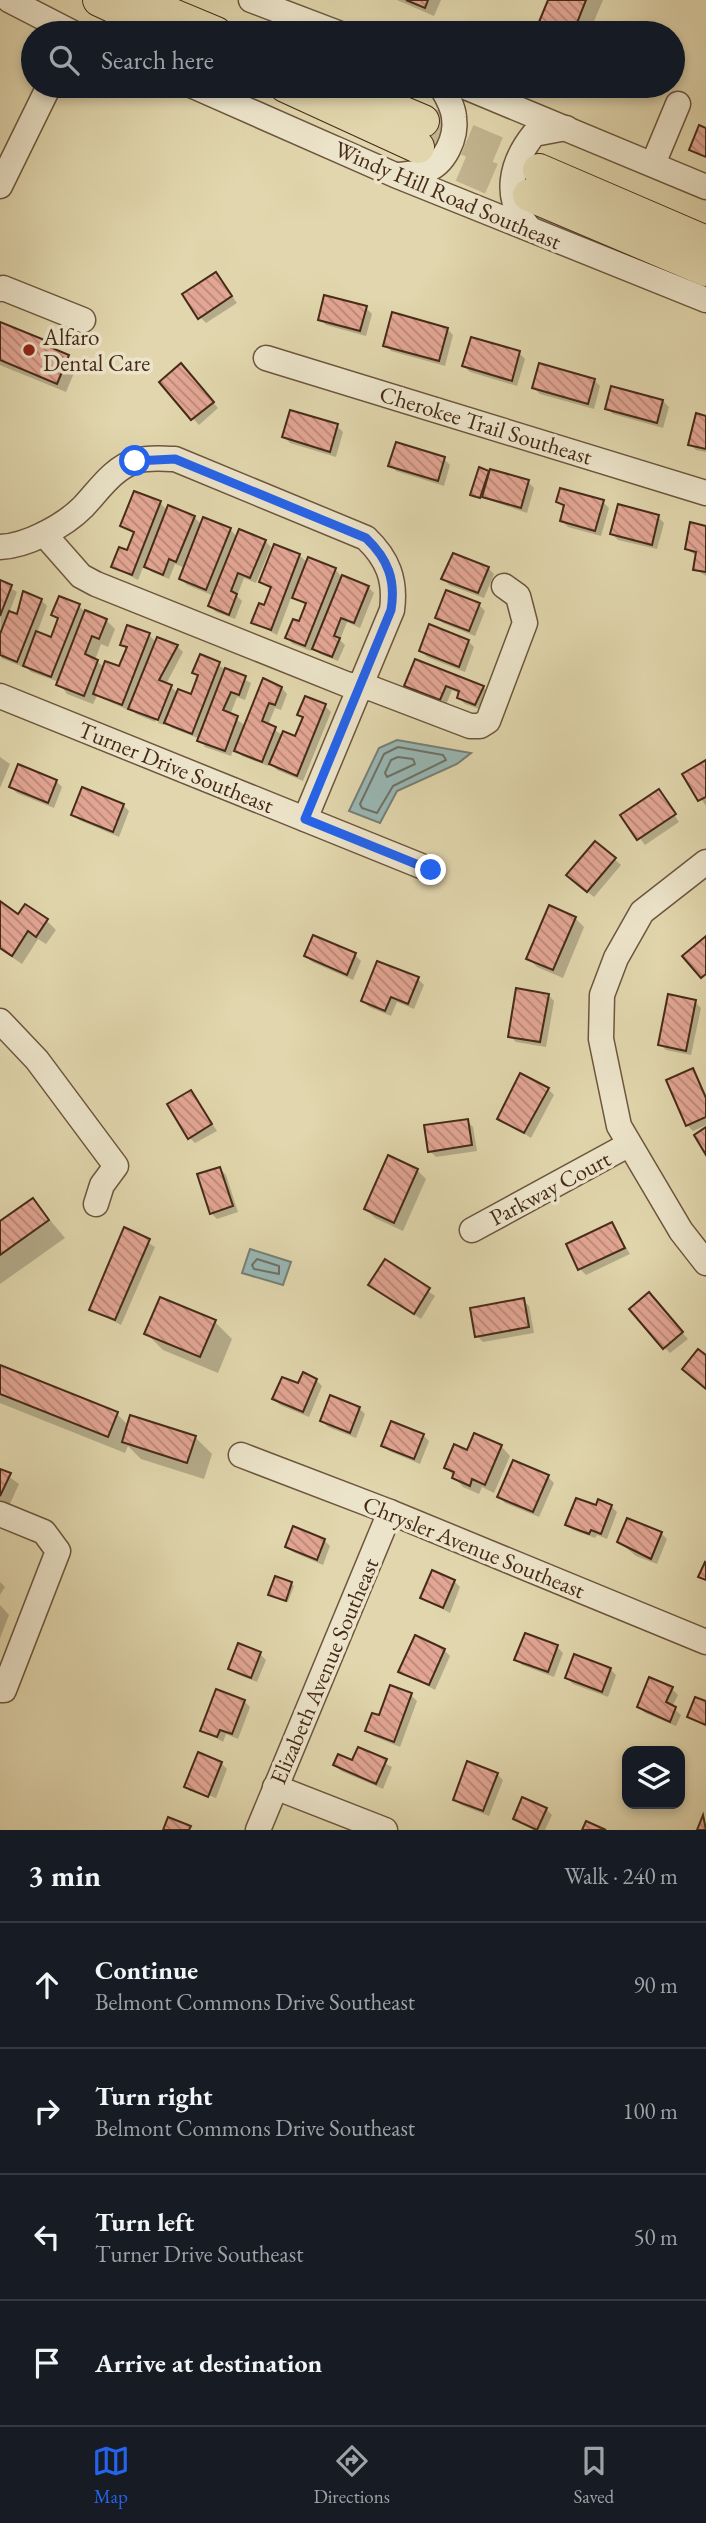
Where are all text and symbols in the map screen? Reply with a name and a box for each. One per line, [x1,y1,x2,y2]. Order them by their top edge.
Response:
search box [21,21,685,98]
icon: search [45,41,83,79]
text: Search here [101,43,214,77]
street label: Windy Hill Road Southeast [330,134,567,257]
place label: Alfaro Dental Care [42,322,150,378]
marker: Alfaro Dental Care [21,342,37,358]
street label: Cherokee Trail Southeast [376,378,597,472]
route start [119,445,150,476]
street label: Turner Drive Southeast [74,714,279,820]
route end [415,854,446,885]
street label: Parkway Court [484,1143,616,1232]
street label: Chrysler Avenue Southeast [359,1489,590,1606]
street label: Elizabeth Avenue Southeast [263,1553,386,1789]
map controls [622,1746,685,1809]
button: layers [622,1746,685,1809]
text: 3 min [28,1856,101,1895]
text: Walk · 240 m [564,1861,678,1891]
text: Continue [95,1953,198,1987]
icon: ahead [28,1966,66,2004]
text: 90 m [633,1970,678,2000]
text: Belmont Commons Drive Southeast [95,1987,415,2017]
text: Turn right [95,2079,213,2113]
icon: right [28,2092,66,2130]
text: 100 m [622,2096,678,2126]
text: Belmont Commons Drive Southeast [95,2113,415,2143]
text: Turn left [95,2205,194,2239]
icon: left [28,2218,66,2256]
text: 50 m [633,2222,678,2252]
text: Turner Drive Southeast [95,2239,303,2269]
icon: arrive [28,2344,66,2382]
text: Arrive at destination [95,2346,322,2380]
tab: Map [92,2442,130,2509]
tab: Directions [313,2442,390,2509]
tab: Saved [573,2442,614,2509]

